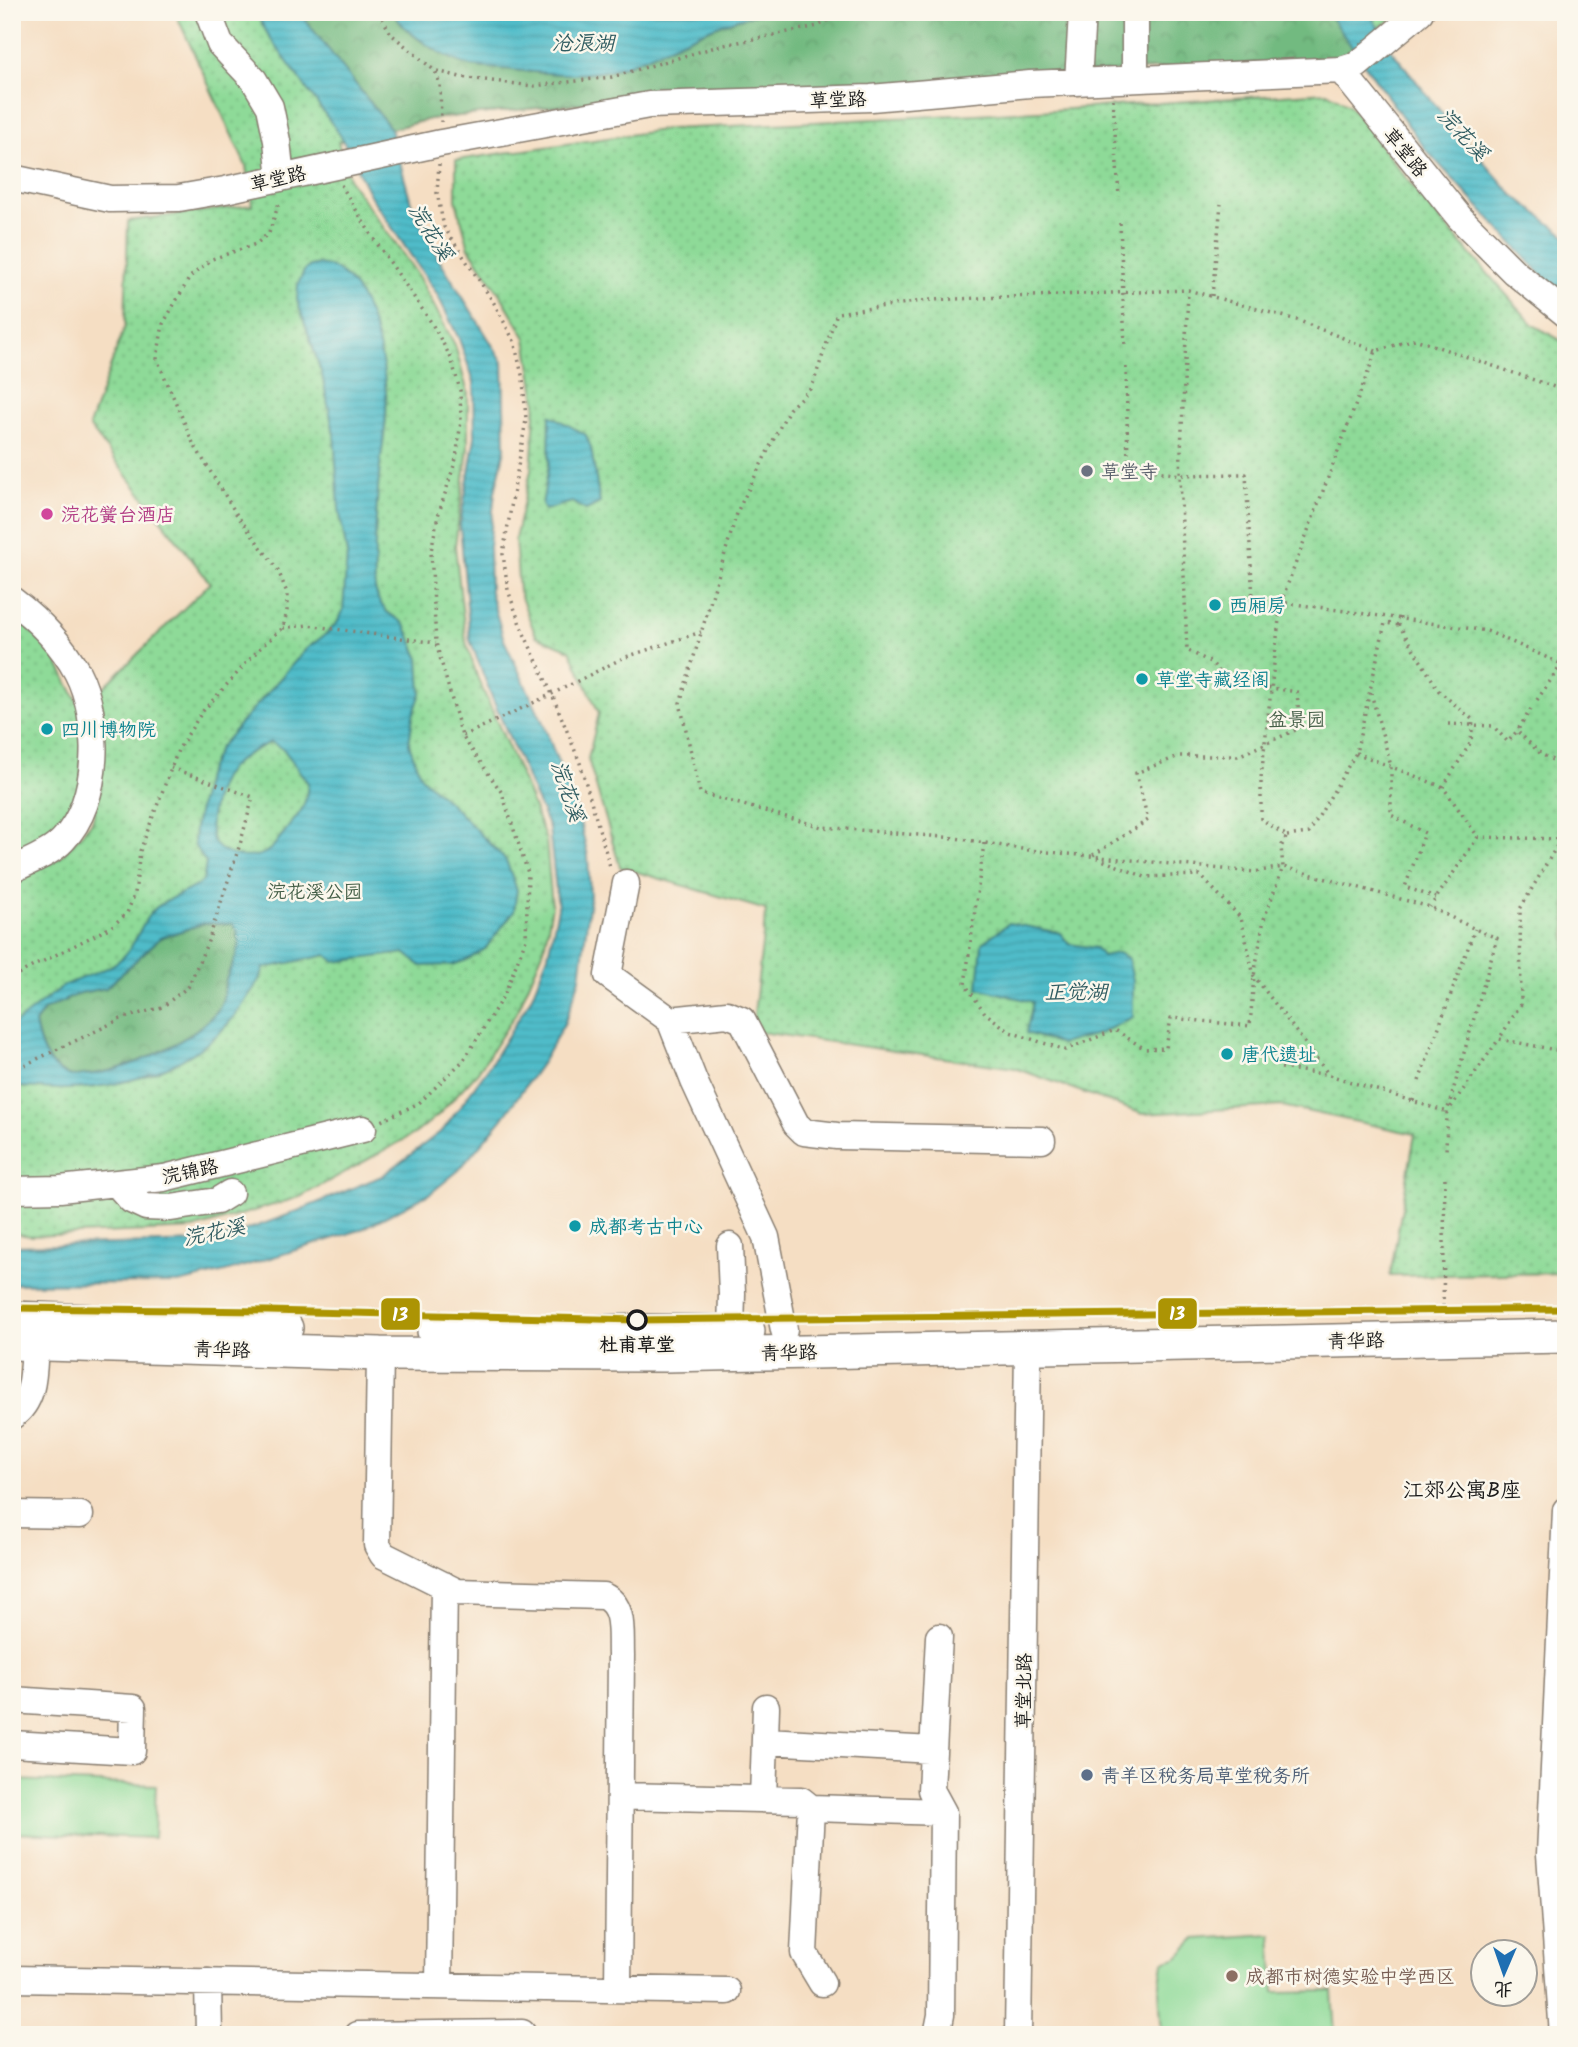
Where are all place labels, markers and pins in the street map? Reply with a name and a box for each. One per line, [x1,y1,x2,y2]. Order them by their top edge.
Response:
place label: 草堂寺 [1101,458,1158,488]
marker: 草堂寺 [1079,463,1095,479]
place label: 浣花黉台酒店 [61,501,175,531]
marker: 浣花黉台酒店 [39,506,55,522]
place label: 西厢房 [1229,592,1286,622]
marker: 西厢房 [1207,597,1223,613]
place label: 草堂寺藏经阁 [1156,666,1270,696]
marker: 草堂寺藏经阁 [1134,671,1150,687]
place label: 四川博物院 [61,716,156,746]
marker: 四川博物院 [39,721,55,737]
place label: 唐代遗址 [1241,1041,1317,1071]
marker: 唐代遗址 [1219,1046,1235,1062]
place label: 成都考古中心 [589,1213,703,1243]
marker: 成都考古中心 [567,1218,583,1234]
marker: 杜甫草堂 [627,1310,647,1330]
place label: 杜甫草堂 [599,1331,675,1361]
place label: 青羊区税务局草堂税务所 [1101,1762,1310,1792]
marker: 青羊区税务局草堂税务所 [1079,1767,1095,1783]
place label: 成都市树德实验中学西区 [1246,1963,1455,1993]
marker: 成都市树德实验中学西区 [1224,1968,1240,1984]

